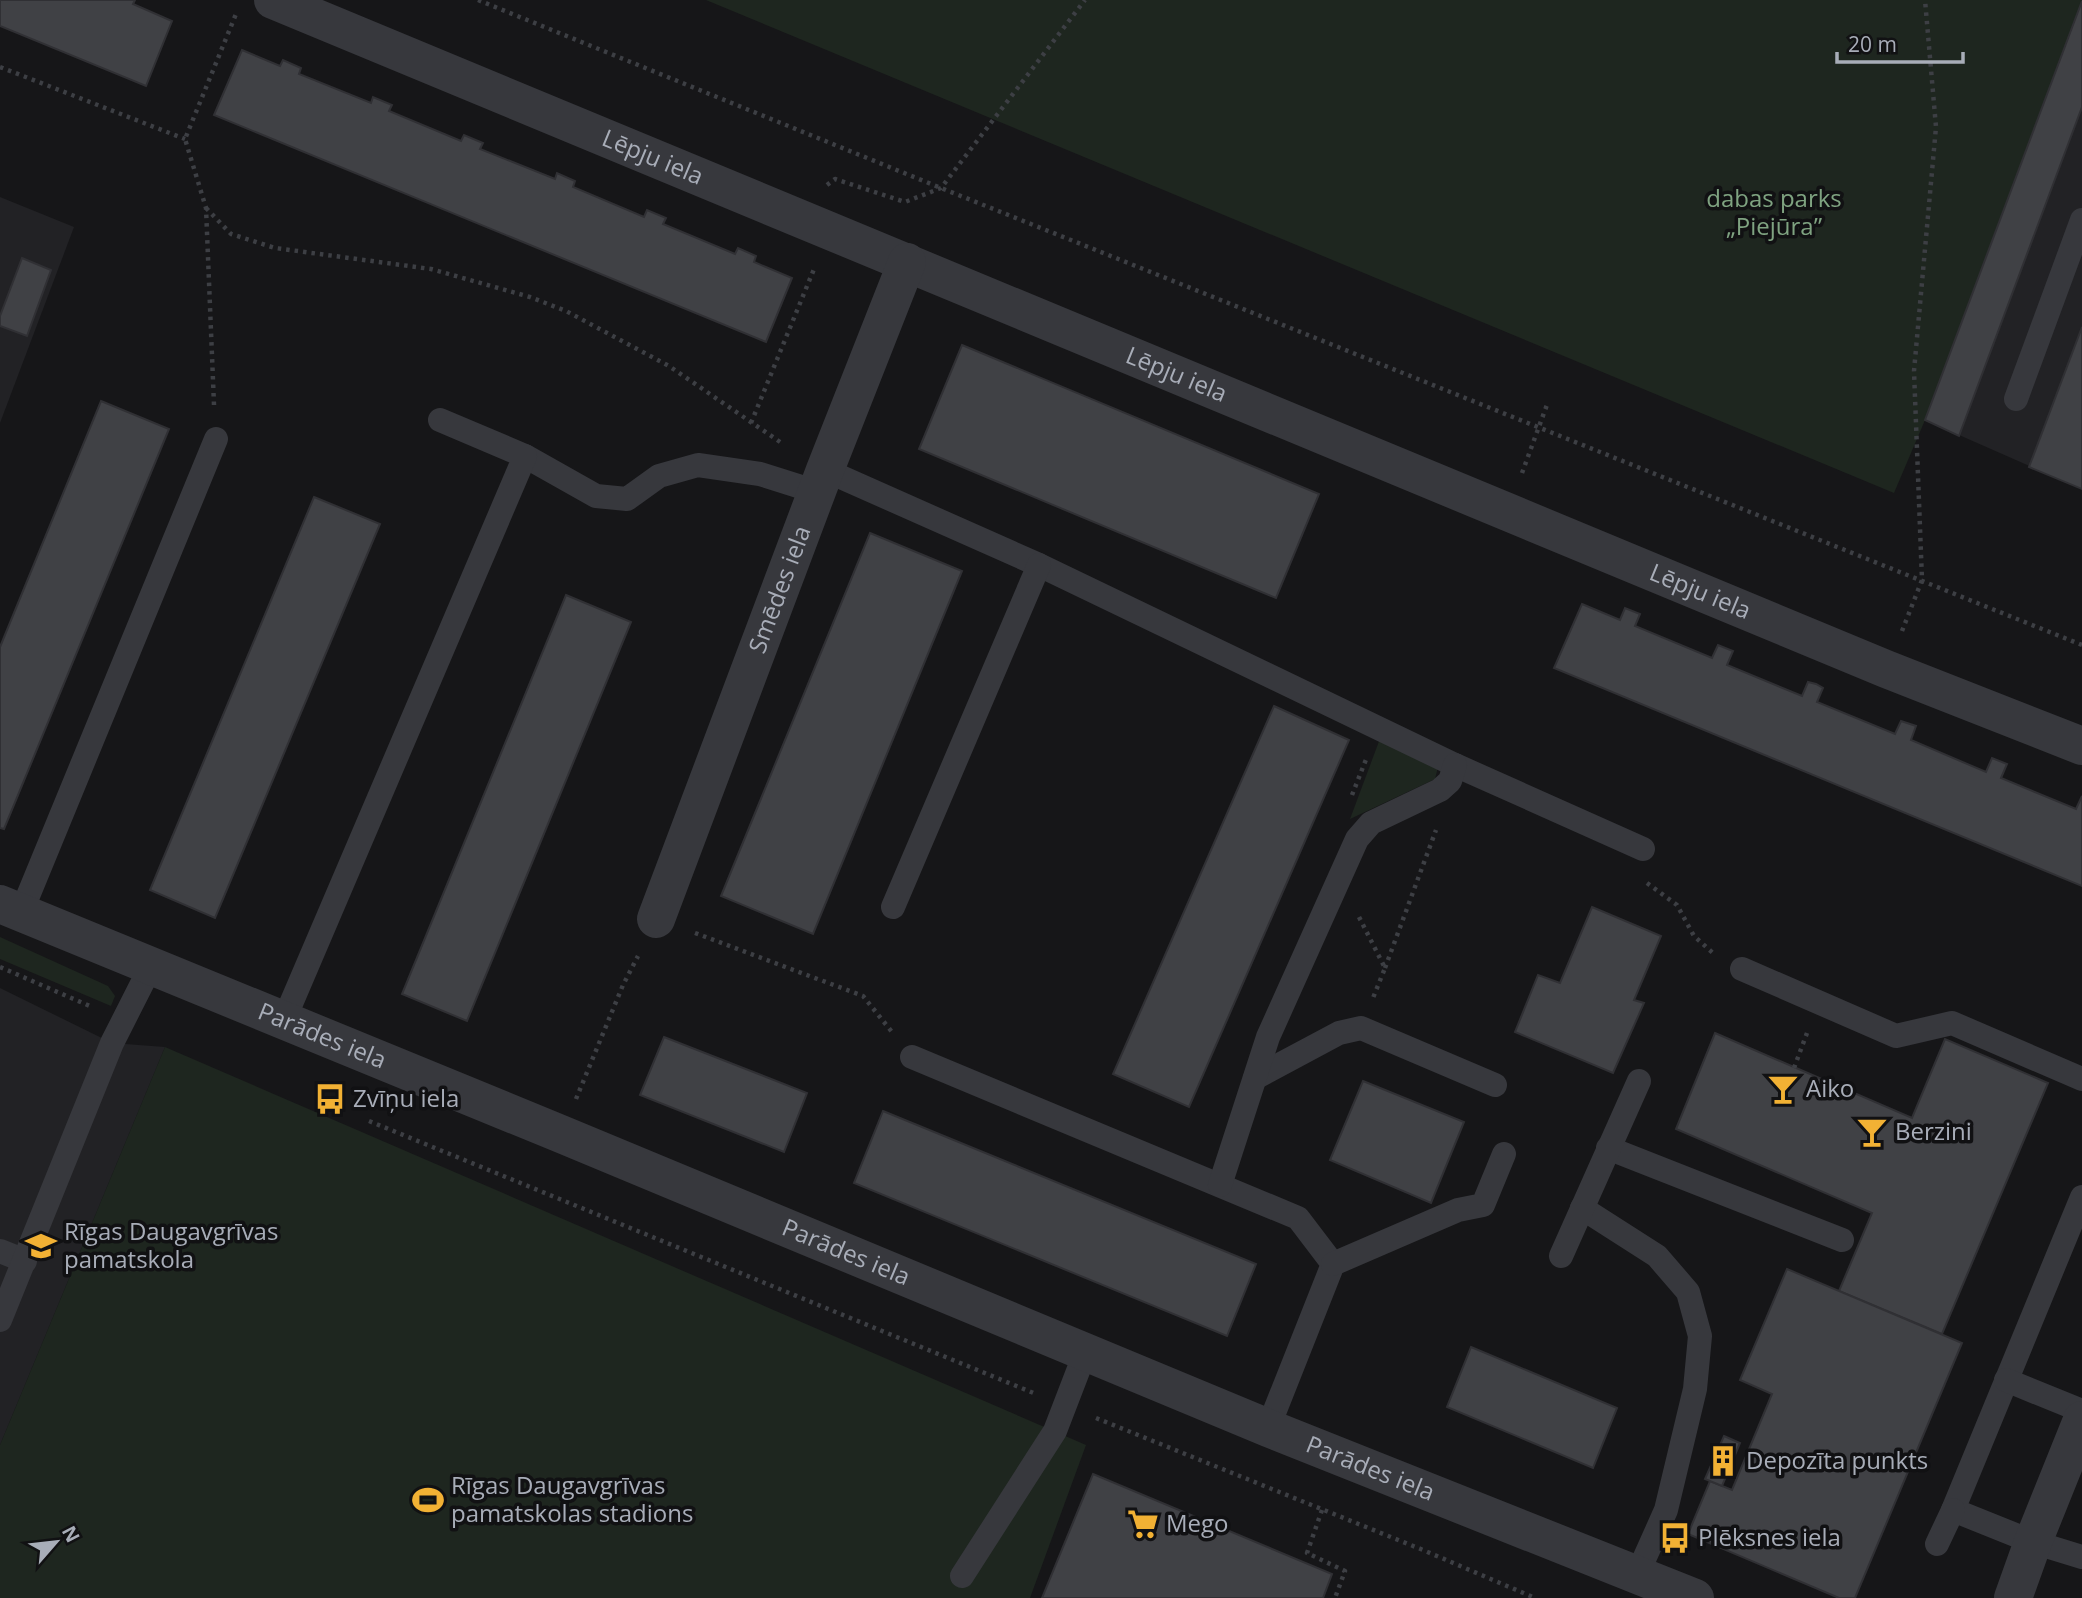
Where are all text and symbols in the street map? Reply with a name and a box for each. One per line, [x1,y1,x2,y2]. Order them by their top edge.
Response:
scale bar [1837,21,1963,65]
text: 20 m [1848,30,1897,58]
street label: Lēpju iela [598,120,709,192]
park label: dabas parks „Piejūra” [1706,181,1842,242]
street label: Lēpju iela [1121,338,1233,409]
street label: Smēdes iela [740,521,818,657]
street label: Lēpju iela [1645,555,1756,626]
street label: Parādes iela [254,994,392,1076]
place label: Aiko [1806,1071,1854,1104]
bar icon: Aiko [1766,1072,1800,1106]
place label: Zvīņu iela [353,1081,459,1114]
bus stop icon: Zvīņu iela [313,1082,347,1116]
place label: Berzini [1895,1114,1972,1147]
bar icon: Berzini [1855,1115,1889,1149]
street label: Parādes iela [778,1210,916,1292]
place label: Rīgas Daugavgrīvas pamatskola [64,1214,278,1275]
school or university icon: Rīgas Daugavgrīvas pamatskola [24,1229,58,1263]
street label: Parādes iela [1302,1427,1440,1508]
place label: Depozīta punkts [1746,1443,1928,1476]
building icon: Depozīta punkts [1706,1444,1740,1478]
place label: Rīgas Daugavgrīvas pamatskolas stadions [451,1468,693,1529]
sports icon: Rīgas Daugavgrīvas pamatskolas stadions [411,1483,445,1517]
place label: Mego [1166,1506,1229,1539]
north arrow [21,1507,91,1577]
supermarket icon: Mego [1126,1507,1160,1541]
place label: Plēksnes iela [1698,1520,1841,1553]
text: N [56,1521,86,1547]
bus stop icon: Plēksnes iela [1658,1521,1692,1555]

